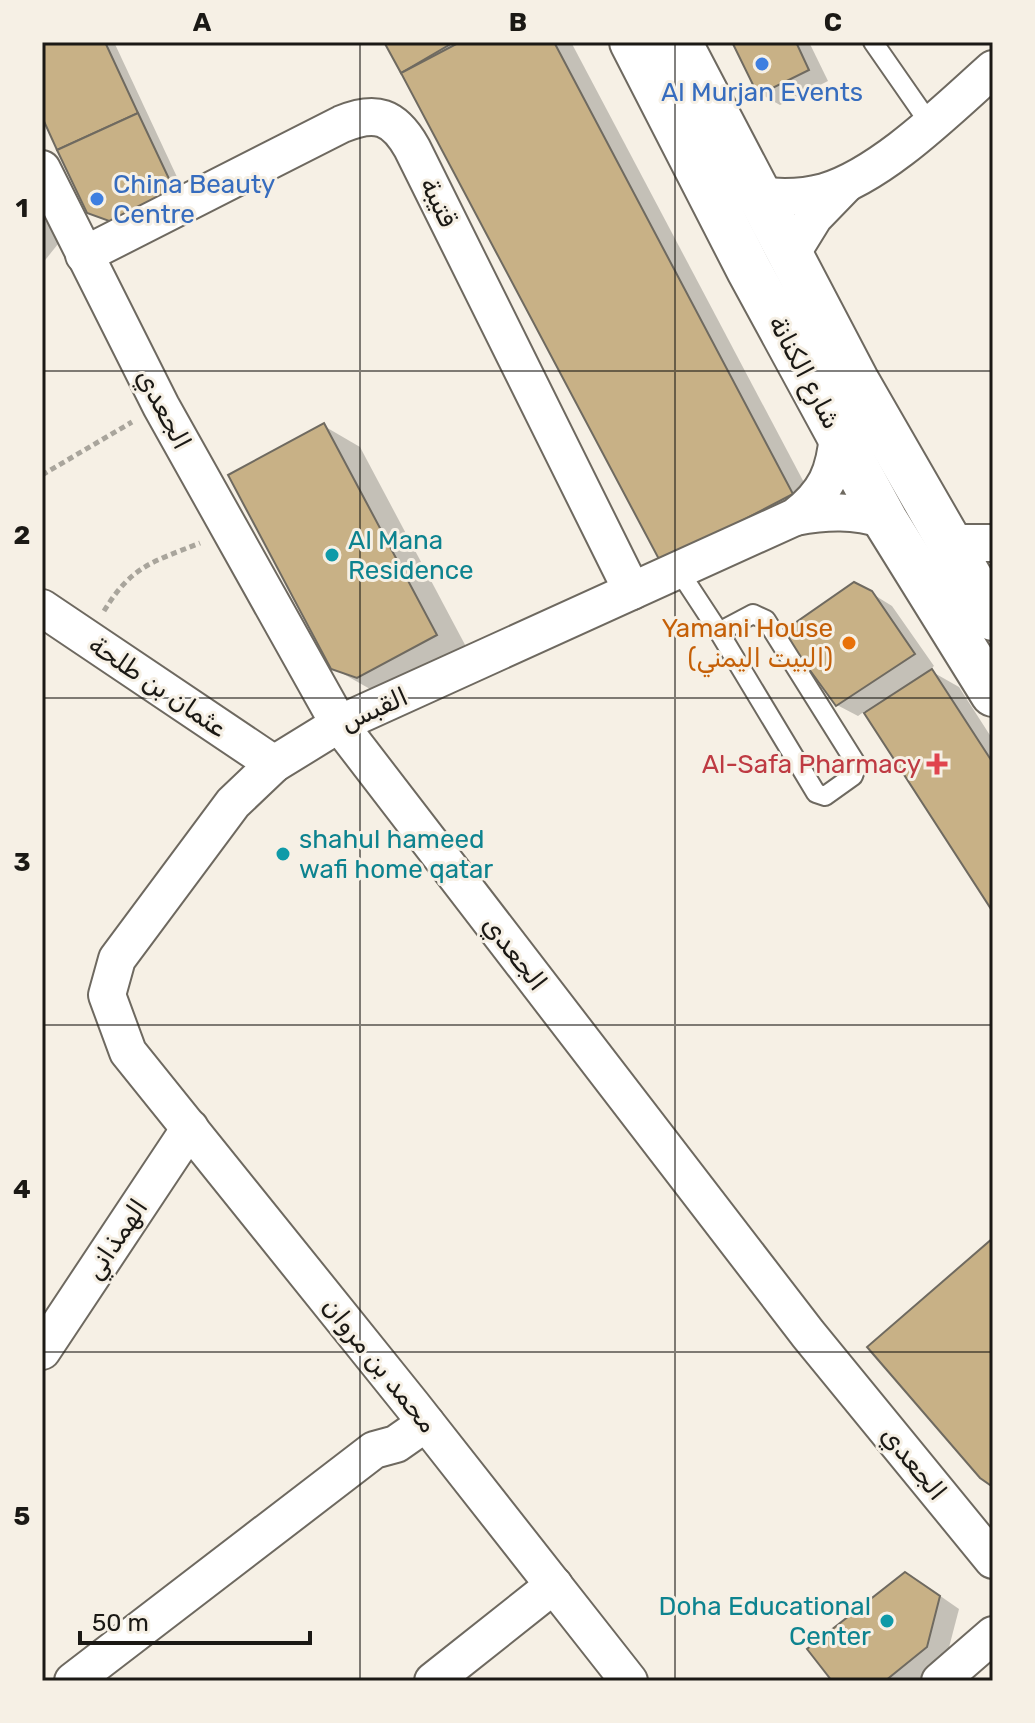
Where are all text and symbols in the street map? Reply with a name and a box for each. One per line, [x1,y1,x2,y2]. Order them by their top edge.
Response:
text: A [193,7,212,38]
text: B [509,7,527,38]
text: C [824,7,842,38]
marker: Al Murjan Events [753,55,771,73]
place label: Al Murjan Events [661,77,863,108]
place label: China Beauty Centre [113,169,275,230]
street label: قتيبة [413,172,464,232]
marker: China Beauty Centre [88,190,106,208]
text: 1 [16,193,28,224]
street label: شارع الكنانة [760,310,847,435]
street label: الجعدي [128,364,198,456]
text: 2 [14,520,30,551]
place label: Al Mana Residence [348,525,474,586]
marker: Al Mana Residence [323,546,341,564]
place label: Yamani House (البيت اليمني) [662,613,833,678]
street label: عثمان بن طلحة [83,629,233,744]
marker: Yamani House (البيت اليمني) [840,634,858,652]
street label: القبس [336,681,413,738]
place label: Al-Safa Pharmacy [702,749,921,780]
marker: Al-Safa Pharmacy [928,755,946,773]
place label: shahul hameed wafi home qatar [299,824,493,885]
marker: shahul hameed wafi home qatar [274,845,292,863]
text: 3 [13,847,31,878]
street label: الجعدي [474,910,553,998]
text: 4 [13,1174,31,1205]
street label: الهمذاني [78,1193,158,1288]
street label: محمد بن مروان [316,1291,444,1439]
street label: الجعدي [873,1420,953,1508]
text: 5 [14,1501,30,1532]
place label: Doha Educational Center [658,1591,871,1652]
scale bar [80,1595,310,1645]
text: 50 m [92,1609,149,1637]
marker: Doha Educational Center [878,1612,896,1630]

